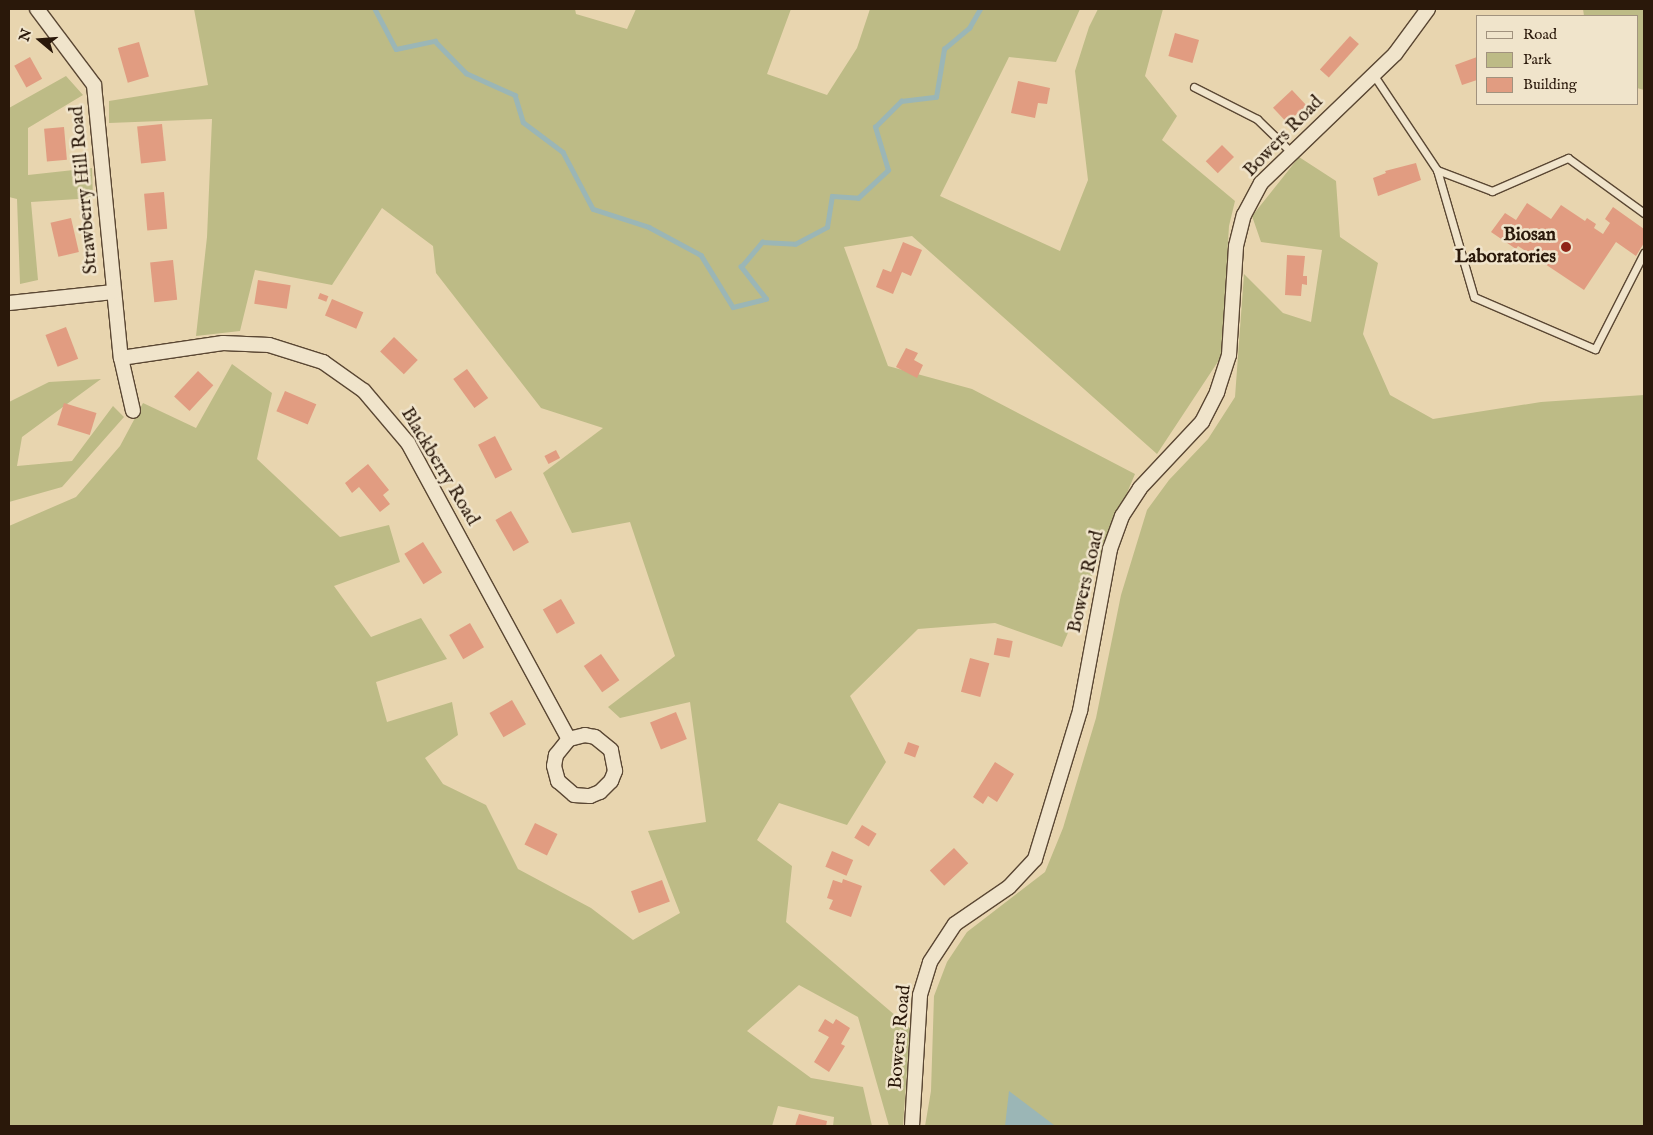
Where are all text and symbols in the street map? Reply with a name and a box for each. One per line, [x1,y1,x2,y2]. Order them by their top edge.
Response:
north arrow [15,15,65,65]
legend [1476,15,1638,105]
text: Road [1523,25,1557,44]
text: N [15,27,36,44]
text: Park [1523,50,1552,69]
text: Building [1523,75,1577,94]
street label: Bowers Road [1240,91,1328,183]
street label: Strawberry Hill Road [66,105,104,275]
place label: Biosan Laboratories [1455,225,1556,269]
marker: Biosan Laboratories [1560,241,1572,253]
street label: Blackberry Road [395,404,483,530]
street label: Bowers Road [1064,529,1110,635]
street label: Bowers Road [885,984,917,1090]

